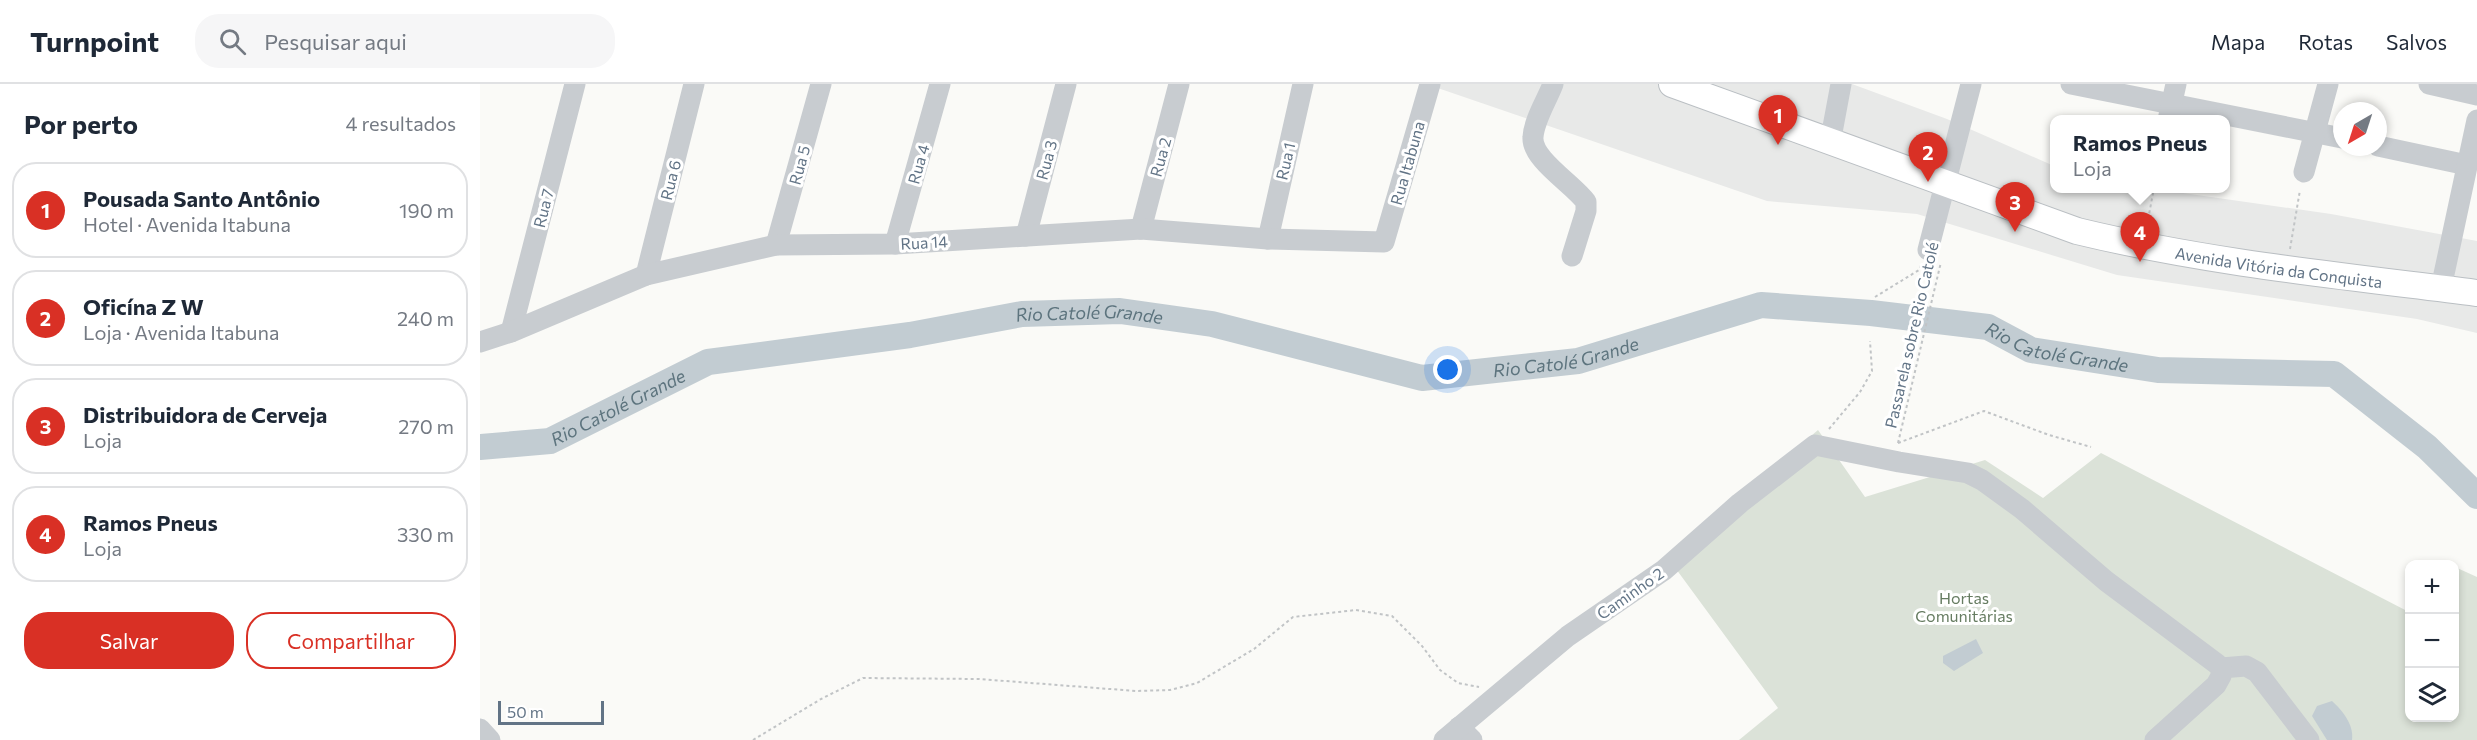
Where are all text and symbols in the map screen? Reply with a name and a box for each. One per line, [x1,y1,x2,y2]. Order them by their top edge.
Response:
search box [195,14,615,68]
text: Turnpoint [30,24,159,58]
icon: search [216,25,249,58]
text: Pesquisar aqui [264,28,407,55]
text: Mapa [2211,29,2265,54]
text: Rotas [2298,29,2353,54]
text: Salvos [2386,29,2447,54]
pin: 1 [1758,95,1798,145]
north arrow [2333,102,2387,156]
text: Por perto [24,108,138,139]
text: 4 resultados [346,111,456,135]
popup [2050,115,2230,193]
street label: Rua Itabuna [1386,119,1428,207]
text: Ramos Pneus [2073,129,2207,156]
pin: 2 [1908,132,1948,182]
street label: Rua 2 [1146,135,1174,179]
street label: Rua 3 [1032,138,1060,182]
street label: Rua 1 [1271,140,1299,182]
street label: Rua 4 [903,141,933,186]
street label: Rua 5 [785,143,813,187]
text: Loja [2073,156,2112,180]
street label: Rua 6 [656,158,684,202]
pin: 3 [1996,182,2035,232]
text: Pousada Santo Antônio [83,185,320,212]
street label: Rua 7 [529,187,557,229]
text: 1 [41,198,50,222]
text: 190 m [399,198,454,222]
text: Hotel · Avenida Itabuna [83,212,291,236]
pin: 4 [2120,212,2160,262]
street label: Rua 14 [900,231,949,253]
street label: Passarela sobre Rio Catolé [1880,240,1942,430]
street label: Avenida Vitória da Conquista [2174,242,2383,291]
text: Oficína Z W [83,293,204,320]
water label: Rio Catolé Grande [1013,300,1165,328]
text: 2 [40,306,51,330]
text: 240 m [397,306,454,330]
water label: Rio Catolé Grande [1982,317,2130,376]
text: Loja · Avenida Itabuna [83,320,279,344]
water label: Rio Catolé Grande [1492,332,1642,381]
your location [1433,355,1462,384]
water label: Rio Catolé Grande [547,364,689,450]
text: Distribuidora de Cerveja [83,401,327,428]
text: 3 [40,414,51,438]
text: 270 m [398,414,454,438]
text: Loja [83,428,122,452]
text: Ramos Pneus [83,509,218,536]
text: 4 [39,522,52,546]
text: 330 m [397,522,454,546]
text: Loja [83,536,122,560]
map controls [2405,560,2459,722]
button: + [2405,560,2459,614]
street label: Caminho 2 [1593,563,1667,623]
park label: Hortas Comunitárias [1915,588,2013,625]
button: Salvar [24,612,234,669]
button: Compartilhar [246,612,456,669]
button: − [2405,614,2459,668]
button: layers [2405,668,2459,722]
scale bar [498,698,604,726]
text: 50 m [507,702,544,721]

